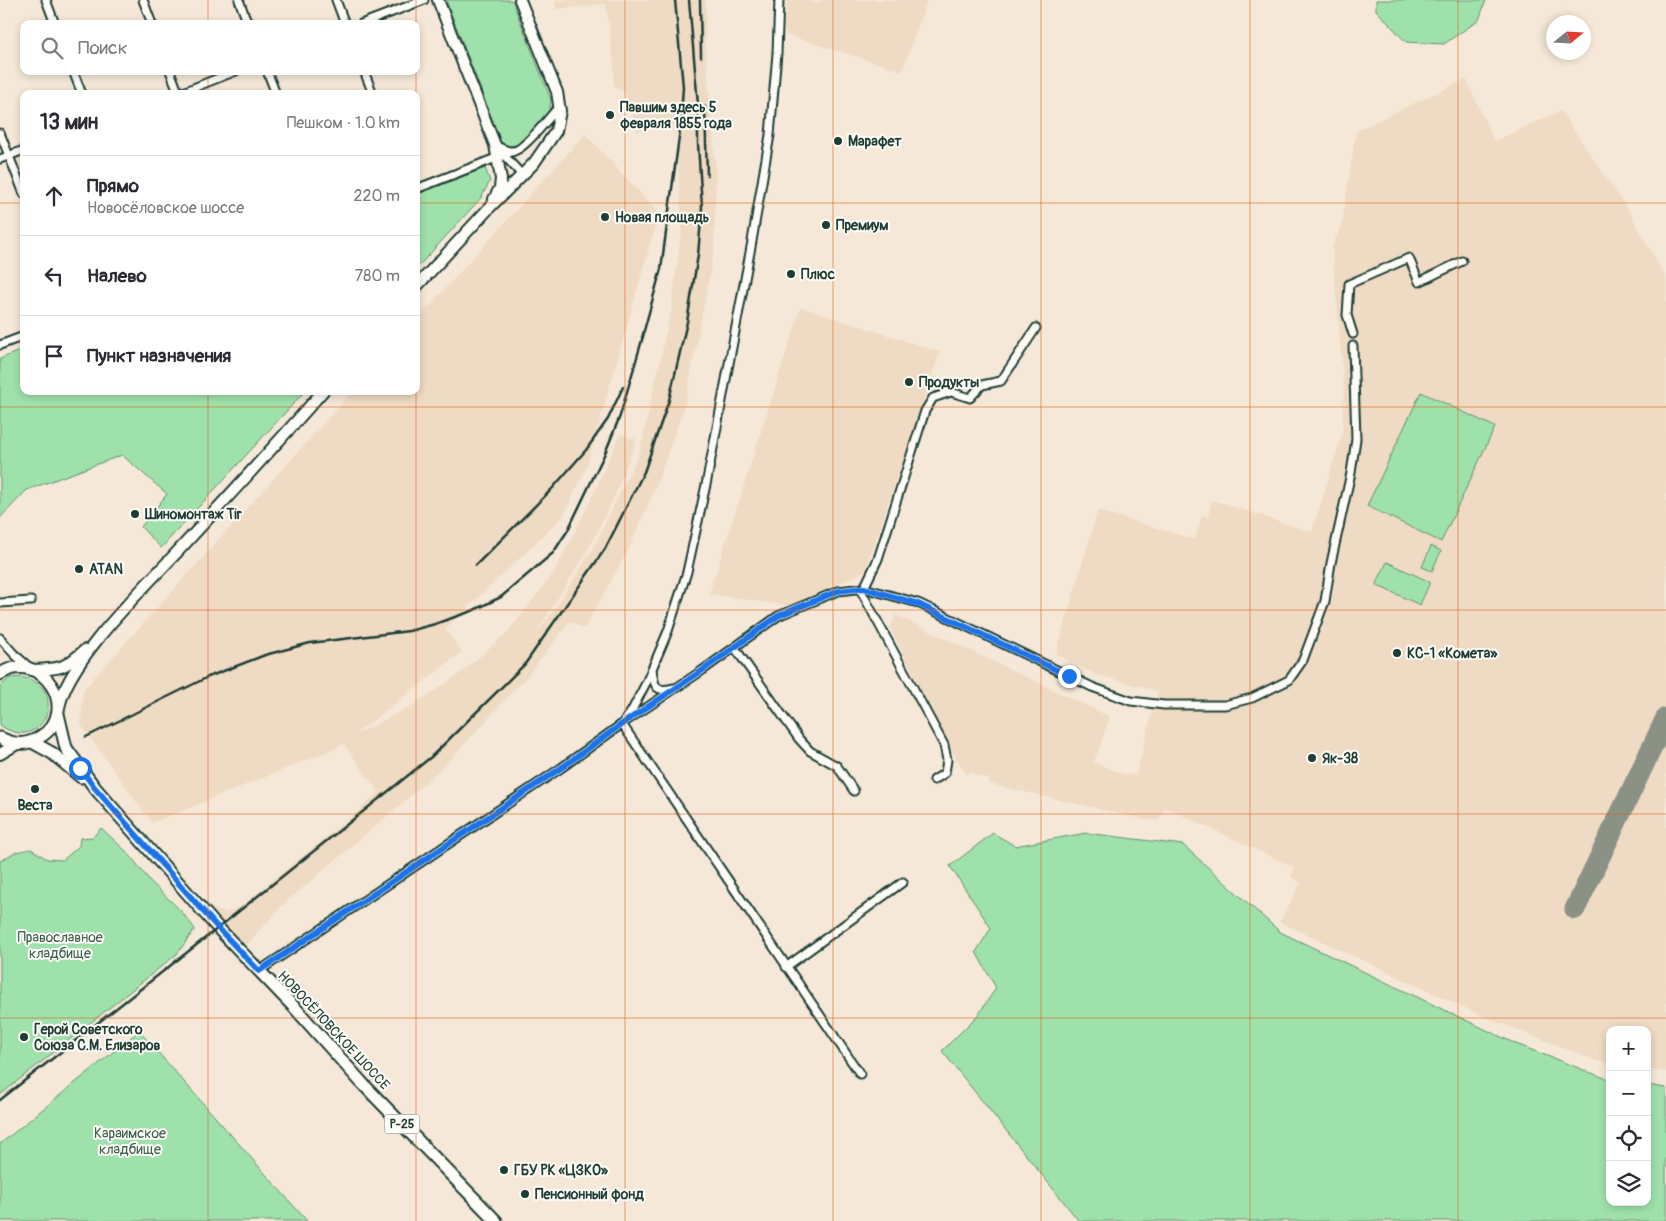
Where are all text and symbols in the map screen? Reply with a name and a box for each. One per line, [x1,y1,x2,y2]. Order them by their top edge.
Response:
north arrow [1546,15,1591,60]
search box [20,20,420,75]
icon: search [38,34,66,62]
text: Поиск [78,36,128,60]
place label: Павшим здесь 5 февраля 1855 года [620,99,732,132]
text: 13 мин [40,109,98,136]
marker: Павшим здесь 5 февраля 1855 года [604,109,616,121]
text: Пешком · 1.0 km [287,113,400,133]
place label: Марафет [848,133,902,150]
marker: Марафет [832,135,844,147]
text: Прямо [87,174,139,198]
icon: ahead [40,182,68,210]
text: 220 m [354,186,400,206]
text: Новосёловское шоссе [87,198,244,218]
place label: Новая площадь [615,209,709,226]
marker: Новая площадь [599,211,611,223]
place label: Премиум [836,217,889,234]
marker: Премиум [820,219,832,231]
icon: left [40,262,68,290]
text: Налево [87,264,147,288]
text: 780 m [355,266,400,286]
place label: Плюс [801,266,835,283]
marker: Плюс [785,268,797,280]
icon: arrive [40,342,68,370]
text: Пункт назначения [87,344,231,368]
place label: Продукты [919,374,979,391]
marker: Продукты [903,376,915,388]
place label: Шиномонтаж Tir [144,506,243,523]
marker: Шиномонтаж Tir [129,508,141,520]
place label: ATAN [89,561,123,578]
marker: ATAN [73,563,85,575]
place label: КС-1 «Комета» [1407,645,1498,662]
marker: КС-1 «Комета» [1391,647,1403,659]
route end [1058,665,1081,688]
place label: Як-38 [1322,750,1358,767]
marker: Як-38 [1306,752,1318,764]
route start [69,757,92,780]
marker: Веста [29,783,41,795]
place label: Веста [17,797,53,814]
park label: Православное кладбище [17,929,103,962]
street label: НОВОСЁЛОВСКОЕ ШОССЕ [274,967,393,1093]
place label: Герой Советского Союза С.М. Елизаров [34,1021,161,1054]
map controls [1606,1026,1651,1206]
button: + [1606,1026,1651,1071]
marker: Герой Советского Союза С.М. Елизаров [18,1031,30,1043]
button: − [1606,1071,1651,1116]
road number: Р-25 [384,1114,420,1134]
button: locate [1606,1116,1651,1161]
park label: Караимское кладбище [94,1125,166,1158]
button: layers [1606,1161,1651,1206]
place label: ГБУ РК «ЦЗКО» [514,1162,609,1179]
marker: ГБУ РК «ЦЗКО» [498,1164,510,1176]
place label: Пенсионный фонд [535,1186,644,1203]
marker: Пенсионный фонд [519,1188,531,1200]

